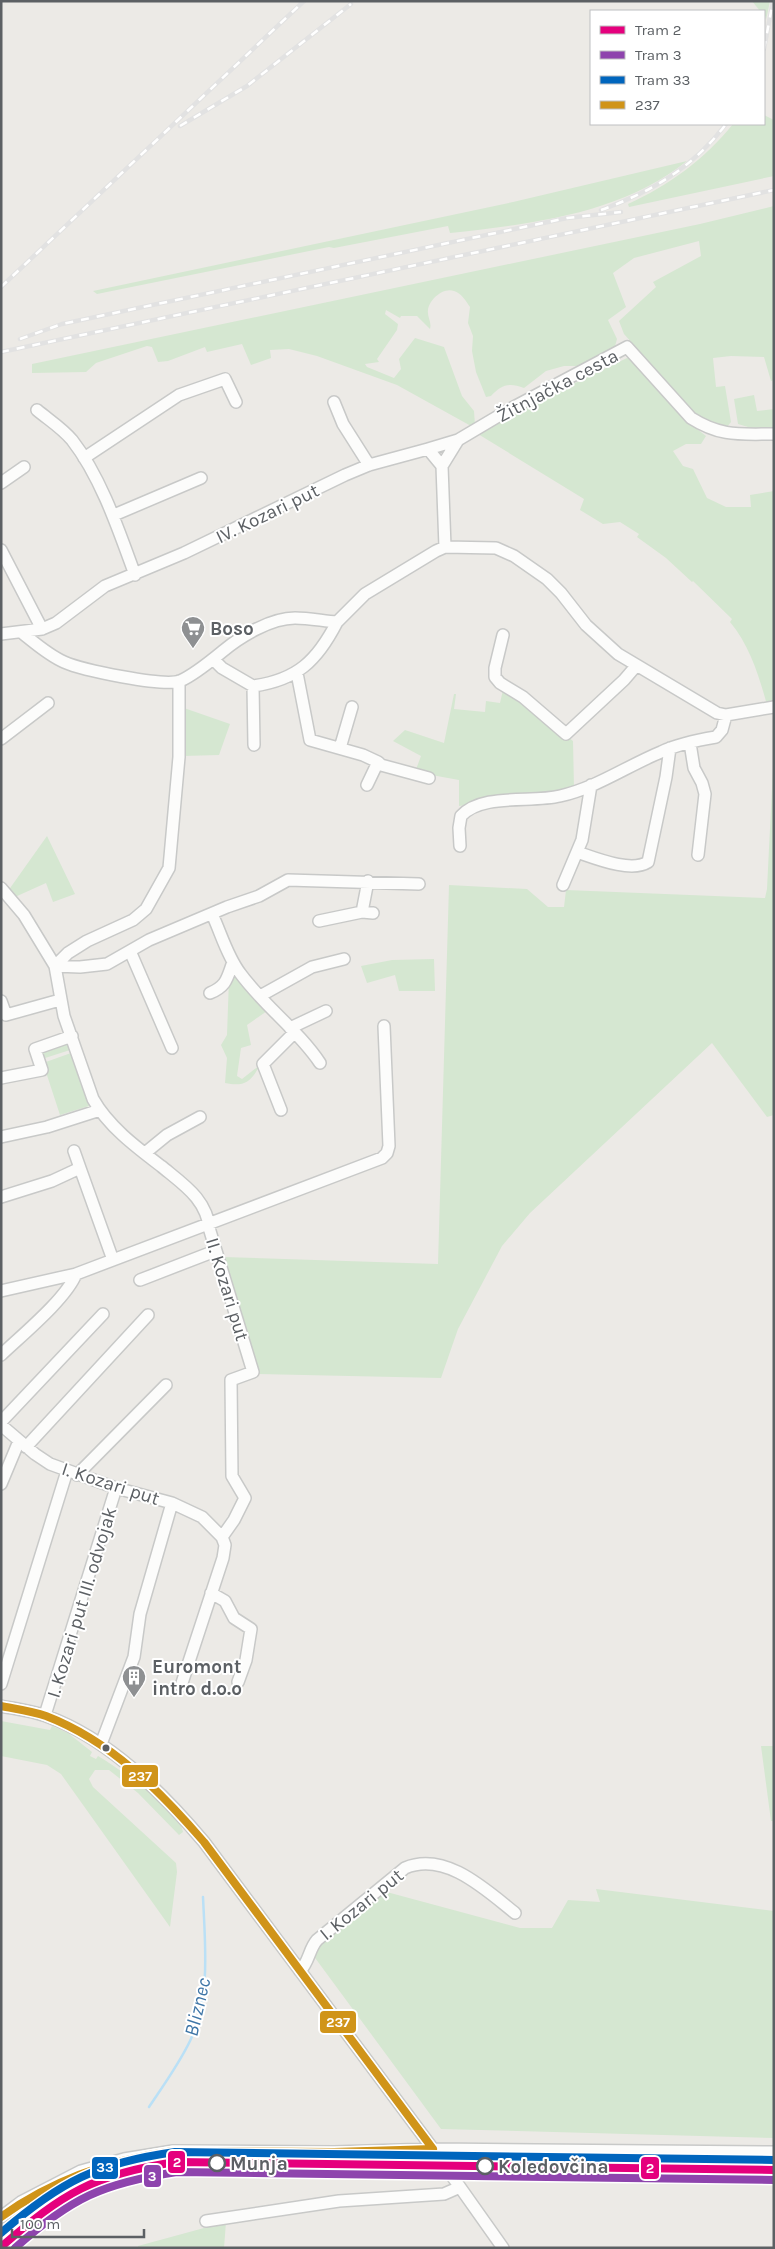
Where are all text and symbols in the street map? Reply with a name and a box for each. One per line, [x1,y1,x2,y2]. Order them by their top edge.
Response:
legend [590,10,765,125]
text: Tram 2 [635,21,681,39]
text: Tram 3 [635,46,682,64]
text: Tram 33 [635,71,690,89]
text: 237 [635,96,660,114]
street label: Žitnjačka cesta [493,345,622,427]
street label: IV. Kozari put [212,479,323,548]
supermarket icon: Boso [180,615,206,649]
place label: Boso [210,618,254,640]
street label: II. Kozari put [201,1235,253,1344]
street label: I. Kozari put [59,1458,162,1510]
street label: I. Kozari put III. odvojak [42,1504,122,1700]
place label: Euromont intro d.o.o [152,1656,242,1700]
building icon: Euromont intro d.o.o [121,1664,147,1698]
unlabelled marker [101,1743,111,1753]
line badge: 237 [121,1764,159,1788]
text: 237 [128,1768,152,1785]
street label: I. Kozari put [315,1864,408,1945]
water label: Bliznec [180,1976,215,2039]
line badge: 237 [319,2010,357,2034]
text: 237 [326,2014,350,2031]
line badge: 2 [167,2150,186,2174]
place label: Munja [230,2153,288,2175]
text: 2 [173,2154,181,2171]
marker: Munja [208,2154,226,2172]
line badge: 33 [91,2156,119,2180]
place label: Koledovčina [498,2156,609,2178]
line badge: 2 [640,2156,660,2180]
marker: Koledovčina [476,2157,494,2175]
text: 33 [96,2159,114,2176]
text: 2 [646,2160,654,2177]
line badge: 3 [143,2164,162,2188]
text: 3 [148,2168,156,2185]
scale bar [12,2206,145,2238]
text: 100 m [20,2215,60,2233]

